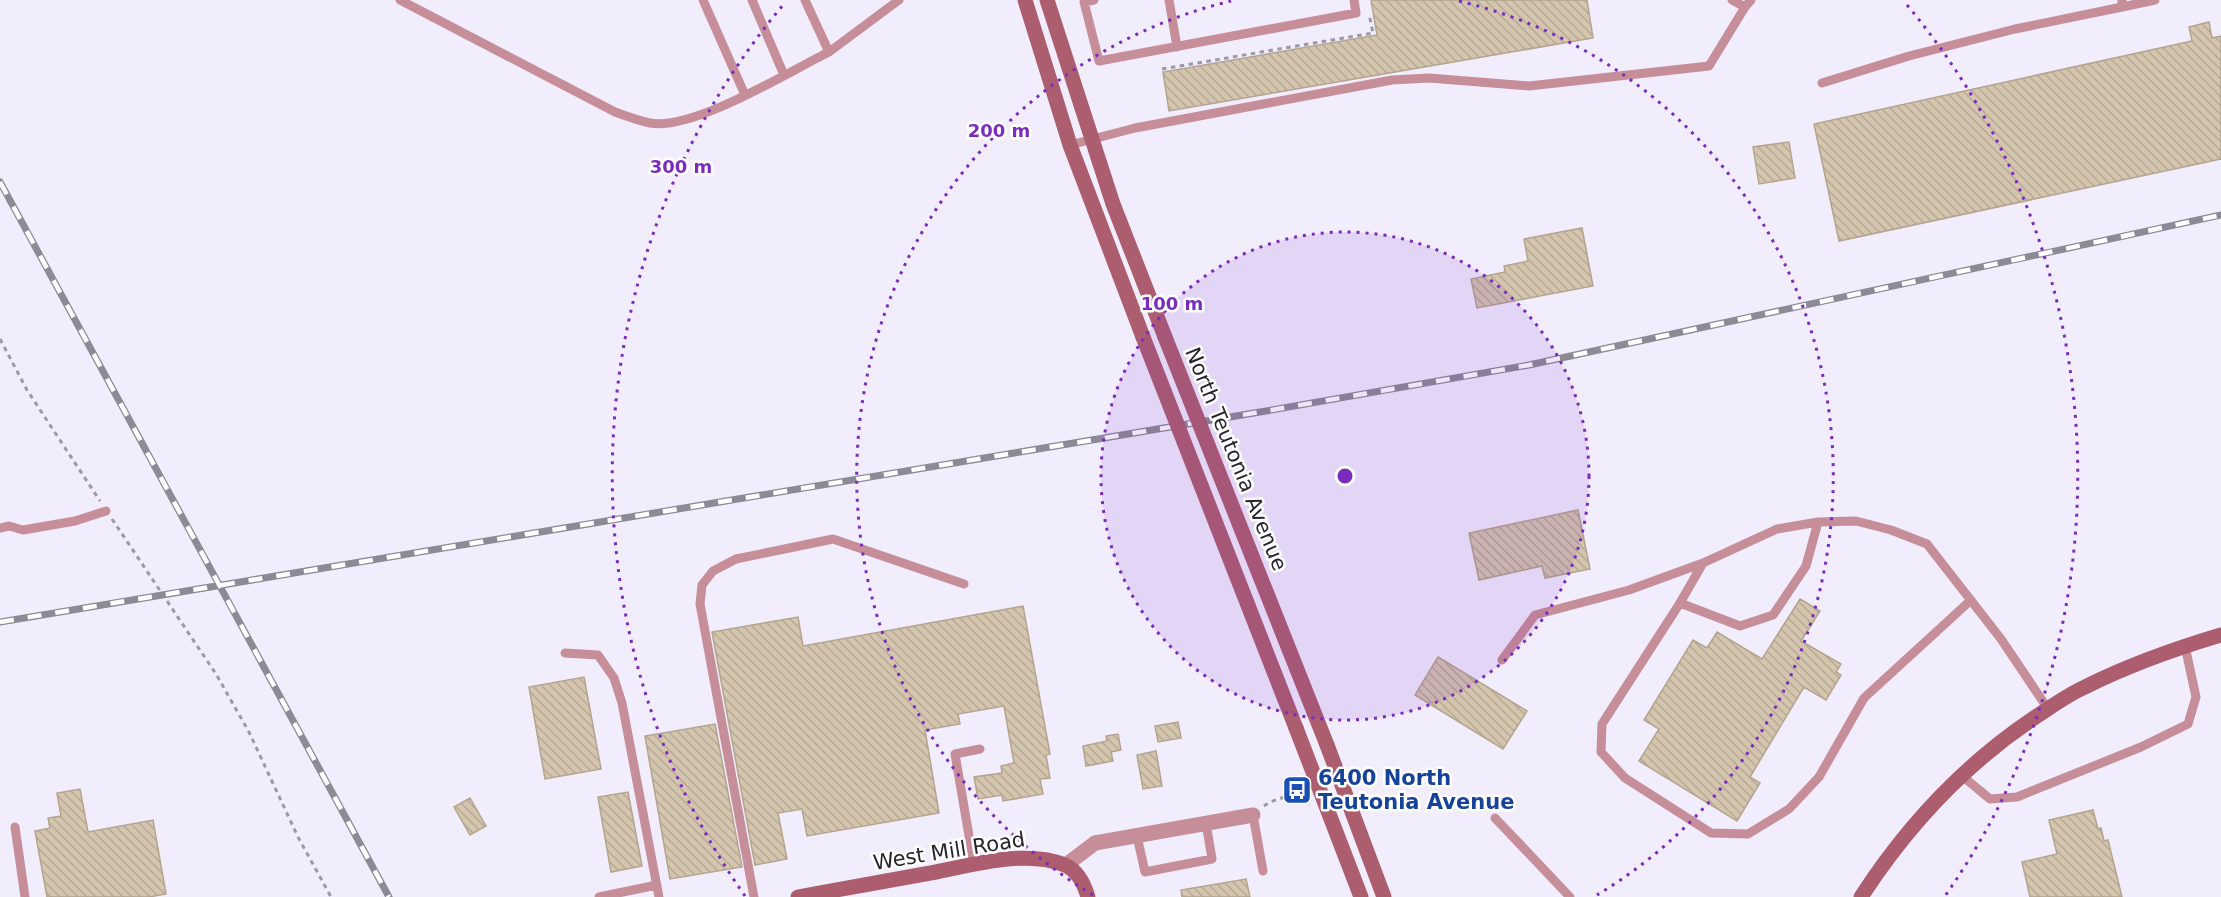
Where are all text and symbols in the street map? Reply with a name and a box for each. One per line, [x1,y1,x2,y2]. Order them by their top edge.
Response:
text: 200 m [968,120,1030,141]
text: 300 m [650,156,712,177]
text: 100 m [1141,293,1203,314]
street label: North Teutonia Avenue [1180,344,1292,574]
centre of rings [1335,466,1355,486]
place label: 6400 North Teutonia Avenue [1318,766,1514,814]
bus stop icon: 6400 North Teutonia Avenue [1281,774,1313,806]
street label: West Mill Road [871,827,1027,875]

